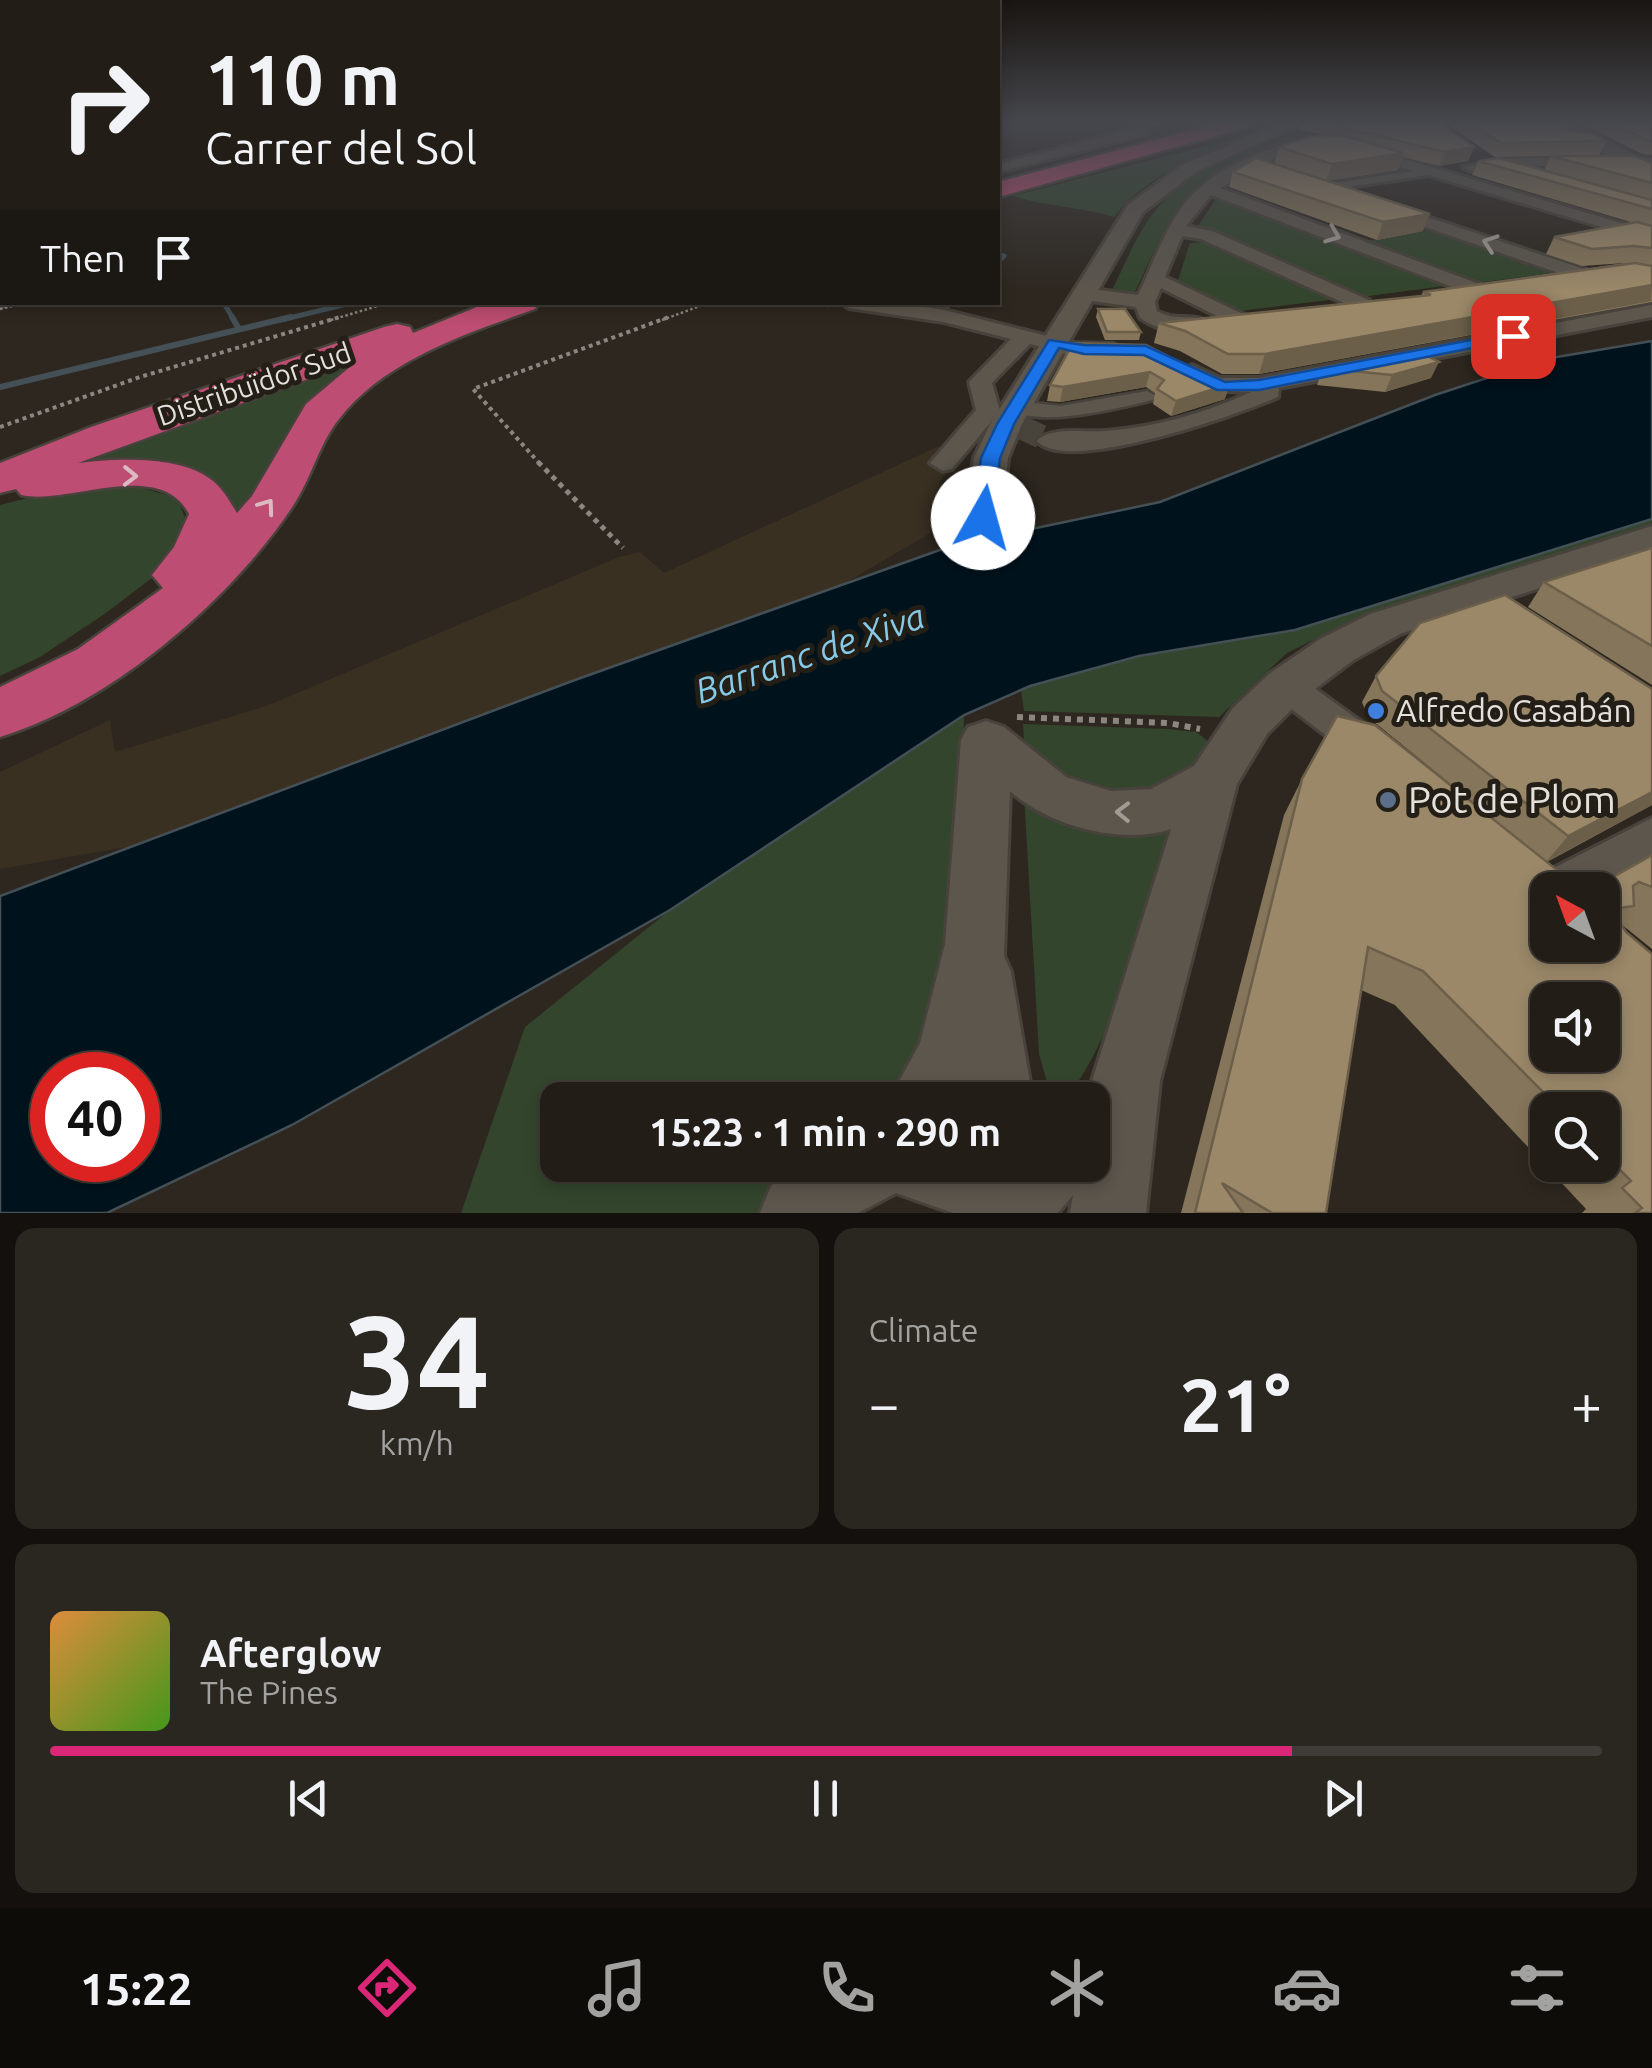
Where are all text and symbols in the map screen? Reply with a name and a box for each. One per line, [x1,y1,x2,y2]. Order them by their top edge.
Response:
icon: right [40,40,170,170]
text: 110 m [205,40,400,118]
text: Carrer del Sol [205,122,477,173]
one-way arrow [1324,223,1341,243]
icon: arrive [146,230,201,285]
one-way arrow [1483,235,1500,255]
text: Then [40,237,126,279]
pin [1471,294,1556,379]
icon: arrive [1486,309,1541,364]
street label: Distribuïdor Sud [153,336,355,431]
one-way arrow [123,465,139,486]
position arrow [931,466,1035,570]
one-way arrow [254,499,273,518]
water label: Barranc de Xiva [690,595,930,711]
place label: Alfredo Casabán [1396,692,1632,728]
marker: Alfredo Casabán [1365,700,1387,722]
place label: Pot de Plom [1408,778,1616,820]
marker: Pot de Plom [1377,789,1399,811]
one-way arrow [1114,801,1130,822]
north arrow [1530,872,1620,962]
map controls [1530,872,1620,1182]
button: sound [1530,982,1620,1072]
speed limit sign: 40 [30,1052,160,1182]
button: search [1530,1092,1620,1182]
text: 15:23 · 1 min · 290 m [649,1111,1001,1153]
text: 34 [343,1287,490,1433]
text: Climate [869,1312,979,1348]
text: 21° [1180,1362,1291,1446]
text: − [869,1373,900,1434]
text: + [1571,1373,1602,1434]
text: km/h [380,1425,454,1461]
text: Afterglow [200,1632,382,1674]
text: The Pines [200,1674,338,1710]
icon: previous [281,1771,336,1826]
icon: pause [798,1771,853,1826]
icon: next [1316,1771,1371,1826]
icon: directions [352,1953,422,2023]
icon: music [582,1953,652,2023]
icon: phone [812,1953,882,2023]
icon: climate [1042,1953,1112,2023]
icon: car [1272,1953,1342,2023]
icon: filters [1502,1953,1572,2023]
text: 15:22 [80,1963,193,2014]

